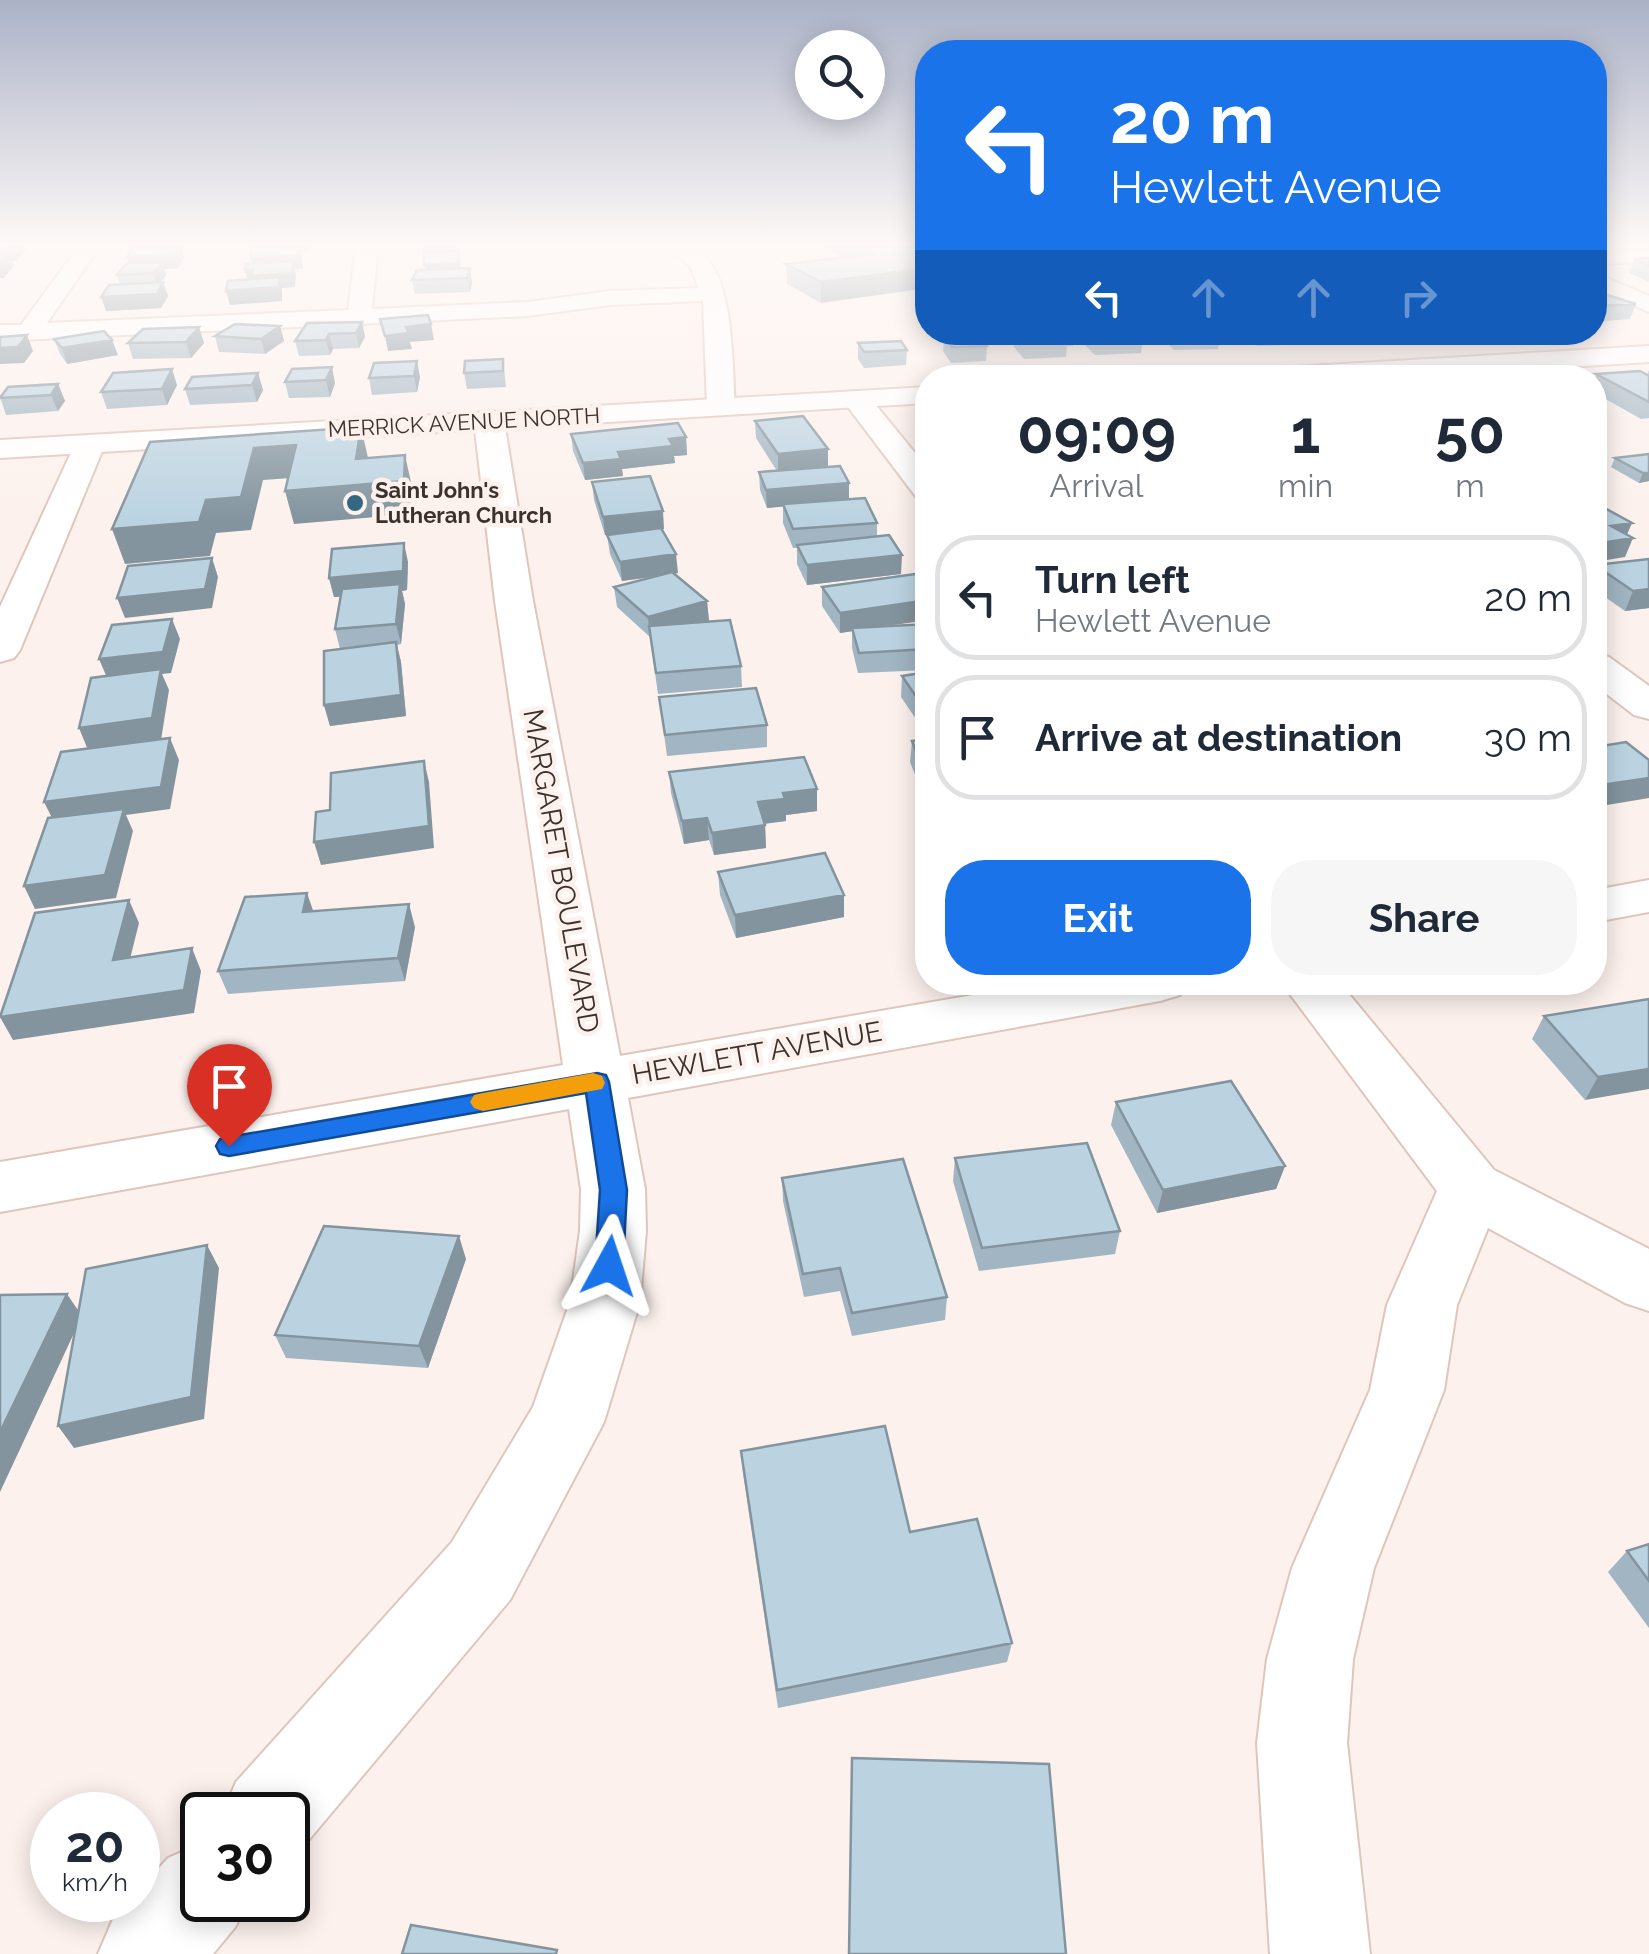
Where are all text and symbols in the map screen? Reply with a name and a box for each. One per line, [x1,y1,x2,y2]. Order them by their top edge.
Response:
map controls [795,30,885,120]
button: search [795,30,885,120]
text: 20 m [1110,77,1274,159]
icon: left [945,80,1075,210]
text: Hewlett Avenue [1110,161,1442,214]
icon: left [1076,270,1131,325]
icon: ahead [1181,270,1236,325]
icon: ahead [1286,270,1341,325]
icon: right [1391,270,1446,325]
text: 09:09 [1017,397,1176,467]
text: 1 [1291,397,1320,467]
text: 50 [1435,397,1505,467]
street label: MERRICK AVENUE NORTH [327,402,601,442]
text: Arrival [1050,467,1143,504]
text: min [1278,467,1333,504]
text: m [1455,467,1485,504]
place label: Saint John's Lutheran Church [375,477,552,528]
marker: Saint John's Lutheran Church [344,492,366,514]
text: Turn left [1035,557,1190,602]
icon: left [950,570,1005,625]
text: 20 m [1484,575,1572,620]
text: Hewlett Avenue [1035,602,1271,639]
street label: MARGARET BOULEVARD [516,706,606,1036]
icon: arrive [950,710,1005,765]
text: Arrive at destination [1035,715,1402,760]
text: 30 m [1484,715,1572,760]
button: Exit [945,860,1251,975]
button: Share [1271,860,1577,975]
street label: HEWLETT AVENUE [629,1015,885,1091]
pin [187,1044,272,1147]
icon: arrive [202,1059,257,1114]
position arrow [557,1214,661,1318]
speed limit sign: 30 [180,1792,310,1922]
text: 20 [66,1815,124,1874]
text: km/h [62,1867,128,1897]

